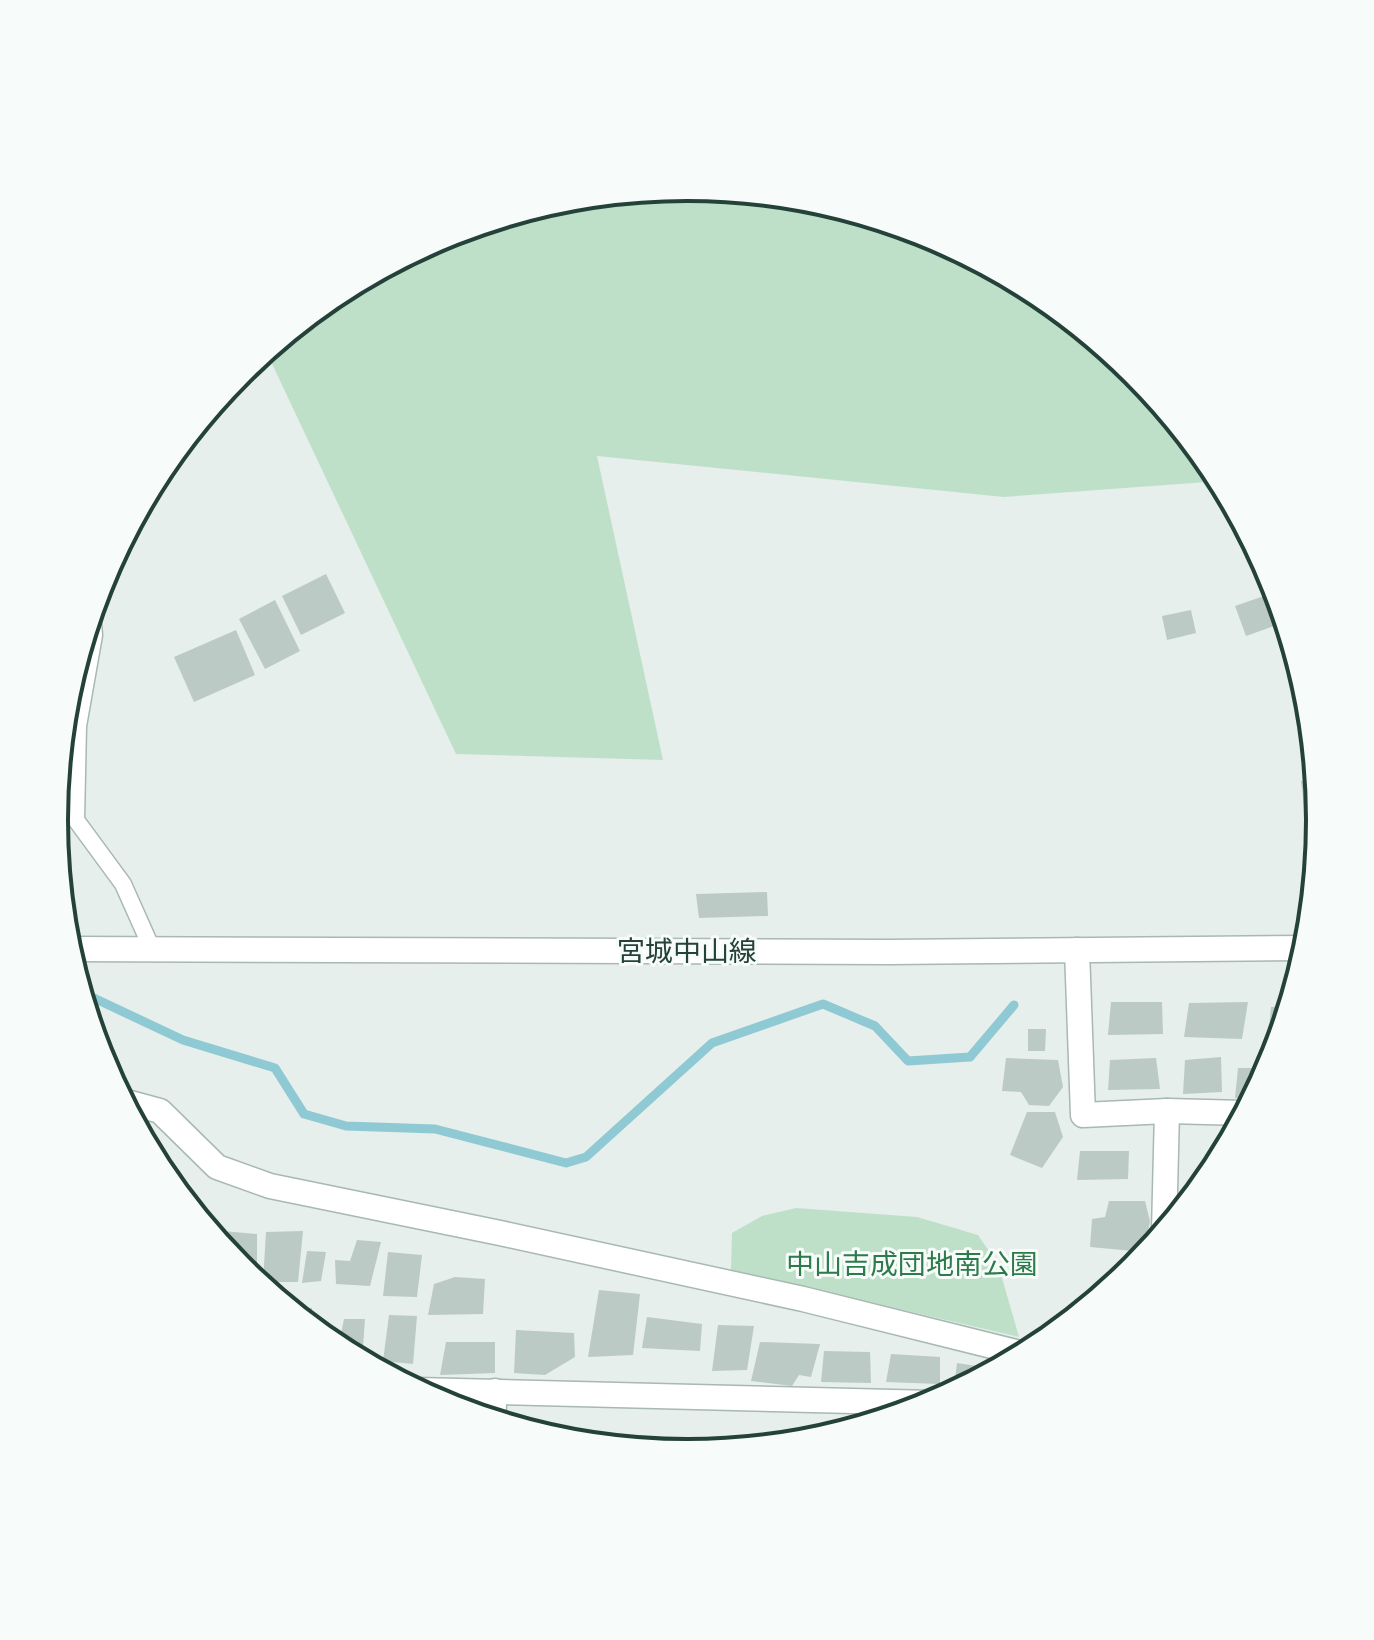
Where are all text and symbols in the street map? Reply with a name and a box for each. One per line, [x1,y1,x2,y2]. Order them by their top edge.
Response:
street label: 宮城中山線 [617,935,757,968]
park label: 中山吉成団地南公園 [786,1248,1038,1281]

